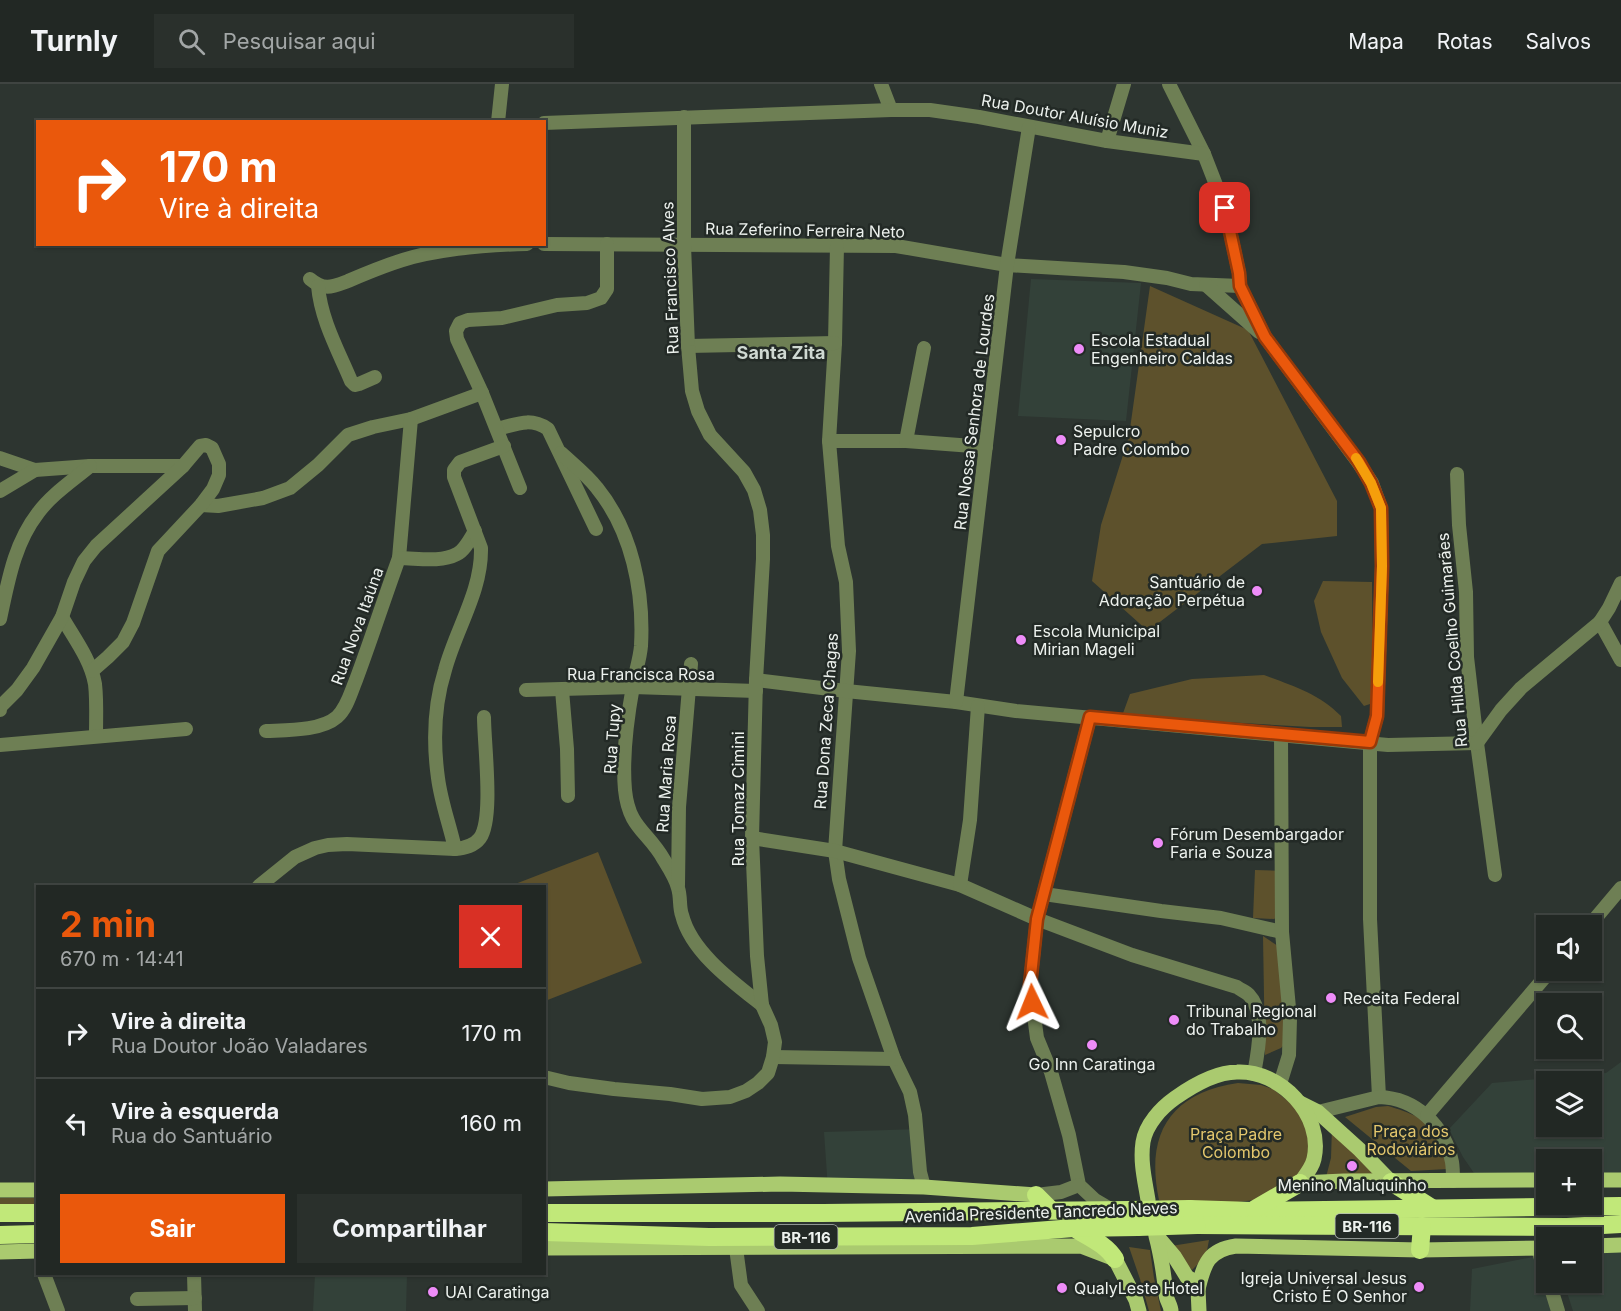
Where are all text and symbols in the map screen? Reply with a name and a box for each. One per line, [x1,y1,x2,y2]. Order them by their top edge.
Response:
search box [154,14,574,68]
text: Turnly [30,24,118,58]
icon: search [175,25,208,58]
text: Pesquisar aqui [223,28,376,54]
text: Mapa [1348,29,1404,54]
text: Rotas [1437,29,1492,54]
text: Salvos [1525,29,1591,54]
street label: Rua Doutor Aluísio Muniz [980,90,1170,142]
text: 170 m [159,141,277,192]
icon: right [60,144,138,222]
pin [1199,182,1250,233]
icon: arrive [1208,191,1241,224]
text: Vire à direita [159,192,319,225]
street label: Rua Francisco Alves [657,201,683,355]
street label: Rua Zeferino Ferreira Neto [705,218,905,242]
street label: Rua Nossa Senhora de Lourdes [950,293,998,531]
place label: Escola Estadual Engenheiro Caldas [1091,330,1233,368]
district label: Santa Zita [737,342,825,363]
marker: Escola Estadual Engenheiro Caldas [1072,342,1086,356]
place label: Sepulcro Padre Colombo [1073,421,1190,459]
marker: Sepulcro Padre Colombo [1054,433,1068,447]
street label: Rua Hilda Coelho Guimarães [1433,532,1471,748]
street label: Rua Nova Itaúna [326,564,388,688]
place label: Santuário de Adoração Perpétua [1099,572,1245,610]
marker: Santuário de Adoração Perpétua [1250,584,1264,598]
place label: Escola Municipal Mirian Mageli [1033,621,1160,659]
street label: Rua Dona Zeca Chagas [810,632,842,810]
marker: Escola Municipal Mirian Mageli [1014,633,1028,647]
street label: Rua Francisca Rosa [567,664,715,684]
street label: Rua Tupy [600,703,624,775]
street label: Rua Maria Rosa [652,715,680,833]
street label: Rua Tomaz Cimini [728,731,748,867]
place label: Fórum Desembargador Faria e Souza [1170,824,1344,862]
marker: Fórum Desembargador Faria e Souza [1151,836,1165,850]
text: 2 min [60,902,156,946]
button: close [459,905,522,968]
map controls [1536,915,1602,1293]
button: sound [1536,915,1602,981]
text: 670 m · 14:41 [60,947,184,971]
position arrow [1000,970,1064,1034]
place label: Receita Federal [1343,988,1460,1008]
marker: Receita Federal [1324,991,1338,1005]
button: search [1536,993,1602,1059]
place label: Tribunal Regional do Trabalho [1186,1001,1317,1039]
text: Vire à direita [111,1008,246,1034]
marker: Tribunal Regional do Trabalho [1167,1013,1181,1027]
icon: right [60,1017,93,1050]
text: 170 m [462,1020,522,1046]
text: Rua Doutor João Valadares [111,1034,368,1058]
marker: Go Inn Caratinga [1085,1038,1099,1052]
place label: Go Inn Caratinga [1029,1054,1155,1074]
button: layers [1536,1071,1602,1137]
text: Vire à esquerda [111,1098,279,1124]
icon: left [60,1107,93,1140]
text: 160 m [460,1110,522,1136]
park label: Praça dos Rodoviários [1367,1121,1455,1159]
text: Rua do Santuário [111,1124,273,1148]
park label: Praça Padre Colombo [1190,1124,1282,1162]
button: + [1536,1149,1602,1215]
marker: Menino Maluquinho [1345,1159,1359,1173]
place label: Menino Maluquinho [1277,1175,1427,1195]
button: Sair [60,1194,285,1263]
button: Compartilhar [297,1194,522,1263]
street label: Avenida Presidente Tancredo Neves [904,1197,1178,1227]
road number: BR-116 [1336,1214,1398,1238]
road number: BR-116 [774,1225,838,1249]
button: − [1536,1227,1602,1293]
place label: Igreja Universal Jesus Cristo É O Senhor [1241,1268,1407,1306]
place label: QualyLeste Hotel [1074,1278,1203,1298]
marker: Igreja Universal Jesus Cristo É O Senhor [1412,1280,1426,1294]
marker: QualyLeste Hotel [1055,1281,1069,1295]
place label: UAI Caratinga [445,1282,549,1302]
marker: UAI Caratinga [426,1285,440,1299]

